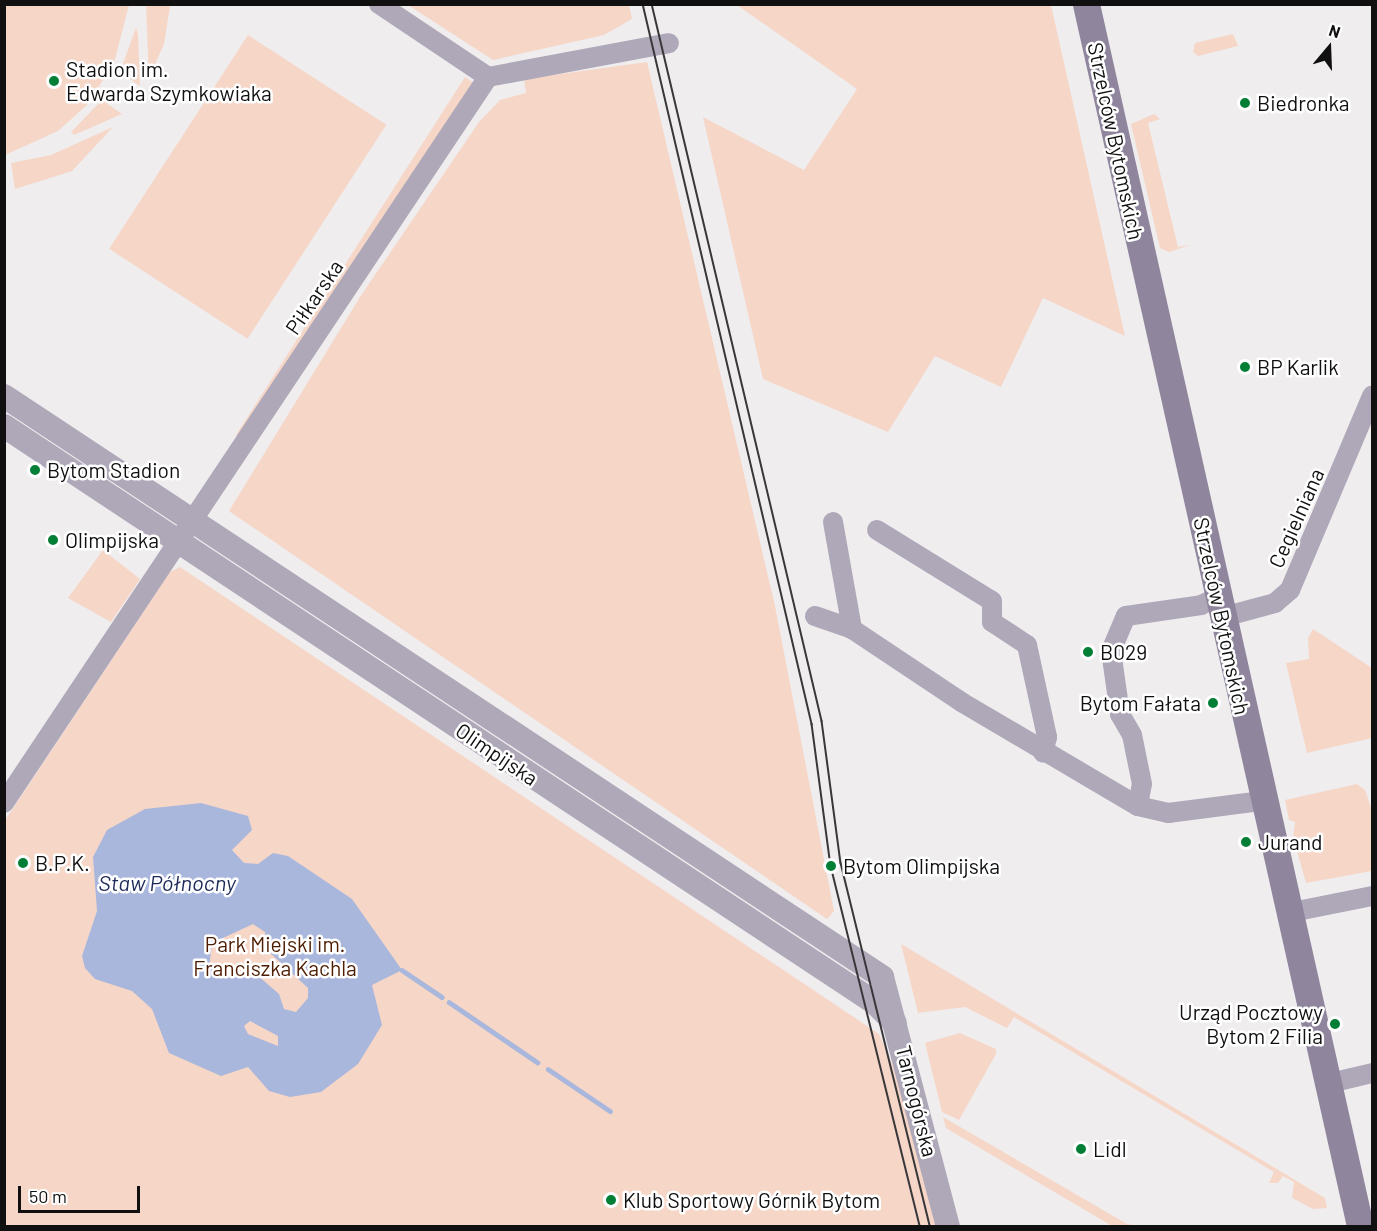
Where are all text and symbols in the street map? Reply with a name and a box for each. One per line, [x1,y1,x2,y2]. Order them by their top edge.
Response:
north arrow [1299,18,1359,78]
text: N [1327,20,1343,41]
street label: Strzelców Bytomskich [1083,40,1149,242]
place label: Stadion im. Edwarda Szymkowiaka [66,56,272,106]
marker: Stadion im. Edwarda Szymkowiaka [47,74,61,88]
place label: Biedronka [1257,90,1350,116]
marker: Biedronka [1238,96,1252,110]
street label: Piłkarska [280,255,348,339]
place label: BP Karlik [1257,354,1339,380]
marker: BP Karlik [1238,360,1252,374]
place label: Bytom Stadion [47,457,180,483]
marker: Bytom Stadion [28,463,42,477]
street label: Cegielniana [1263,464,1329,572]
street label: Strzelców Bytomskich [1189,515,1255,717]
place label: Olimpijska [65,527,159,553]
marker: Olimpijska [46,533,60,547]
place label: B029 [1100,639,1147,665]
marker: B029 [1081,645,1095,659]
place label: Bytom Fałata [1080,690,1201,716]
marker: Bytom Fałata [1206,696,1220,710]
street label: Olimpijska [451,717,543,791]
place label: Jurand [1258,829,1322,855]
marker: Jurand [1239,835,1253,849]
place label: B.P.K. [35,850,90,876]
place label: Bytom Olimpijska [843,853,1000,879]
marker: B.P.K. [16,856,30,870]
marker: Bytom Olimpijska [824,859,838,873]
water label: Staw Północny [98,870,236,896]
park label: Park Miejski im. Franciszka Kachla [193,931,357,981]
place label: Urząd Pocztowy Bytom 2 Filia [1179,999,1323,1049]
marker: Urząd Pocztowy Bytom 2 Filia [1328,1017,1342,1031]
street label: Tarnogórska [891,1043,943,1159]
place label: Lidl [1093,1136,1127,1162]
marker: Lidl [1074,1142,1088,1156]
scale bar [21,1174,142,1212]
text: 50 m [29,1185,67,1207]
place label: Klub Sportowy Górnik Bytom [623,1187,880,1213]
marker: Klub Sportowy Górnik Bytom [604,1193,618,1207]

